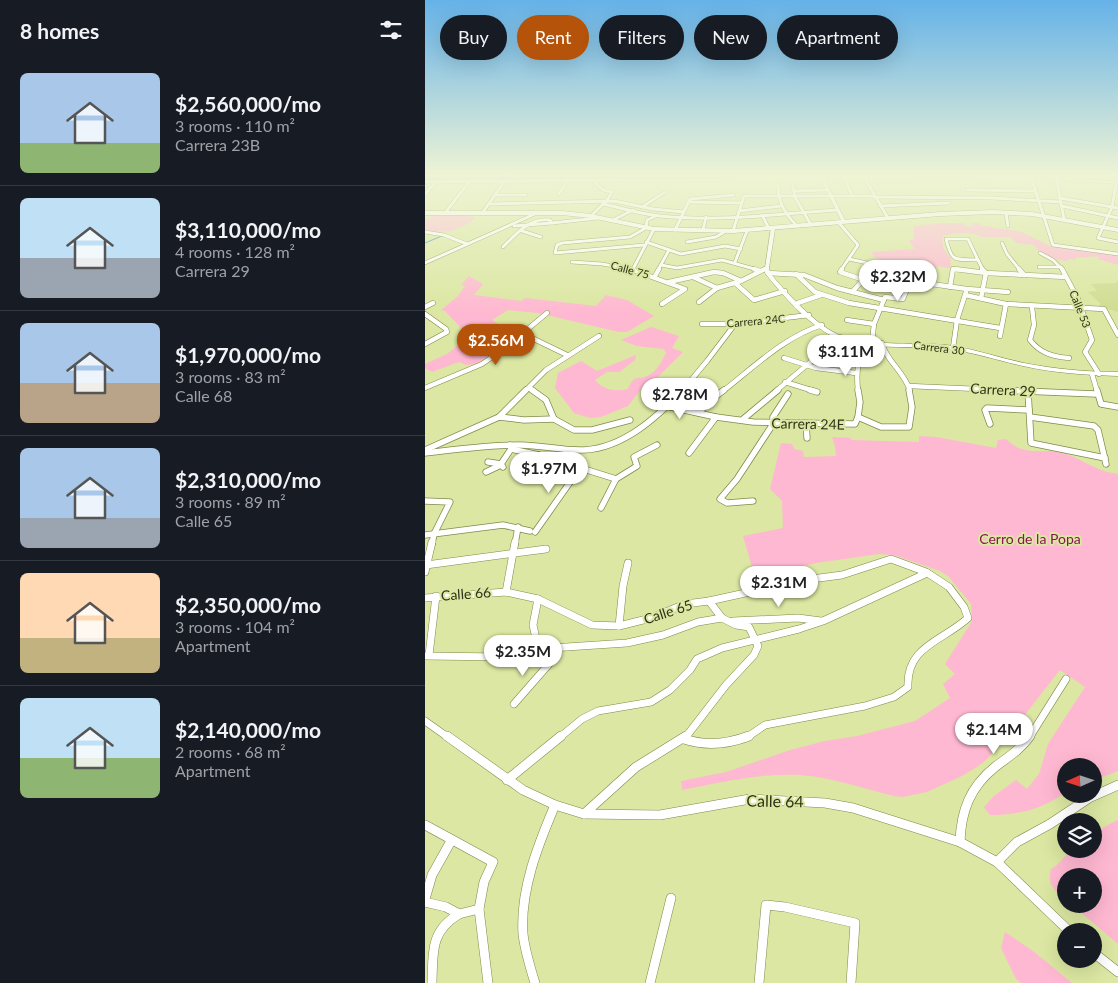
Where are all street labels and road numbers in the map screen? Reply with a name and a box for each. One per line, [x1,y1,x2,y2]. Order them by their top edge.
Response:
street label: Calle 75 [609,258,651,281]
street label: Calle 53 [1067,288,1094,330]
street label: Carrera 24C [726,311,786,330]
street label: Carrera 30 [913,338,966,357]
street label: Carrera 29 [970,379,1036,400]
street label: Carrera 24E [771,414,845,433]
street label: Calle 66 [440,583,492,604]
street label: Calle 65 [641,596,694,627]
street label: Calle 64 [746,791,804,810]

